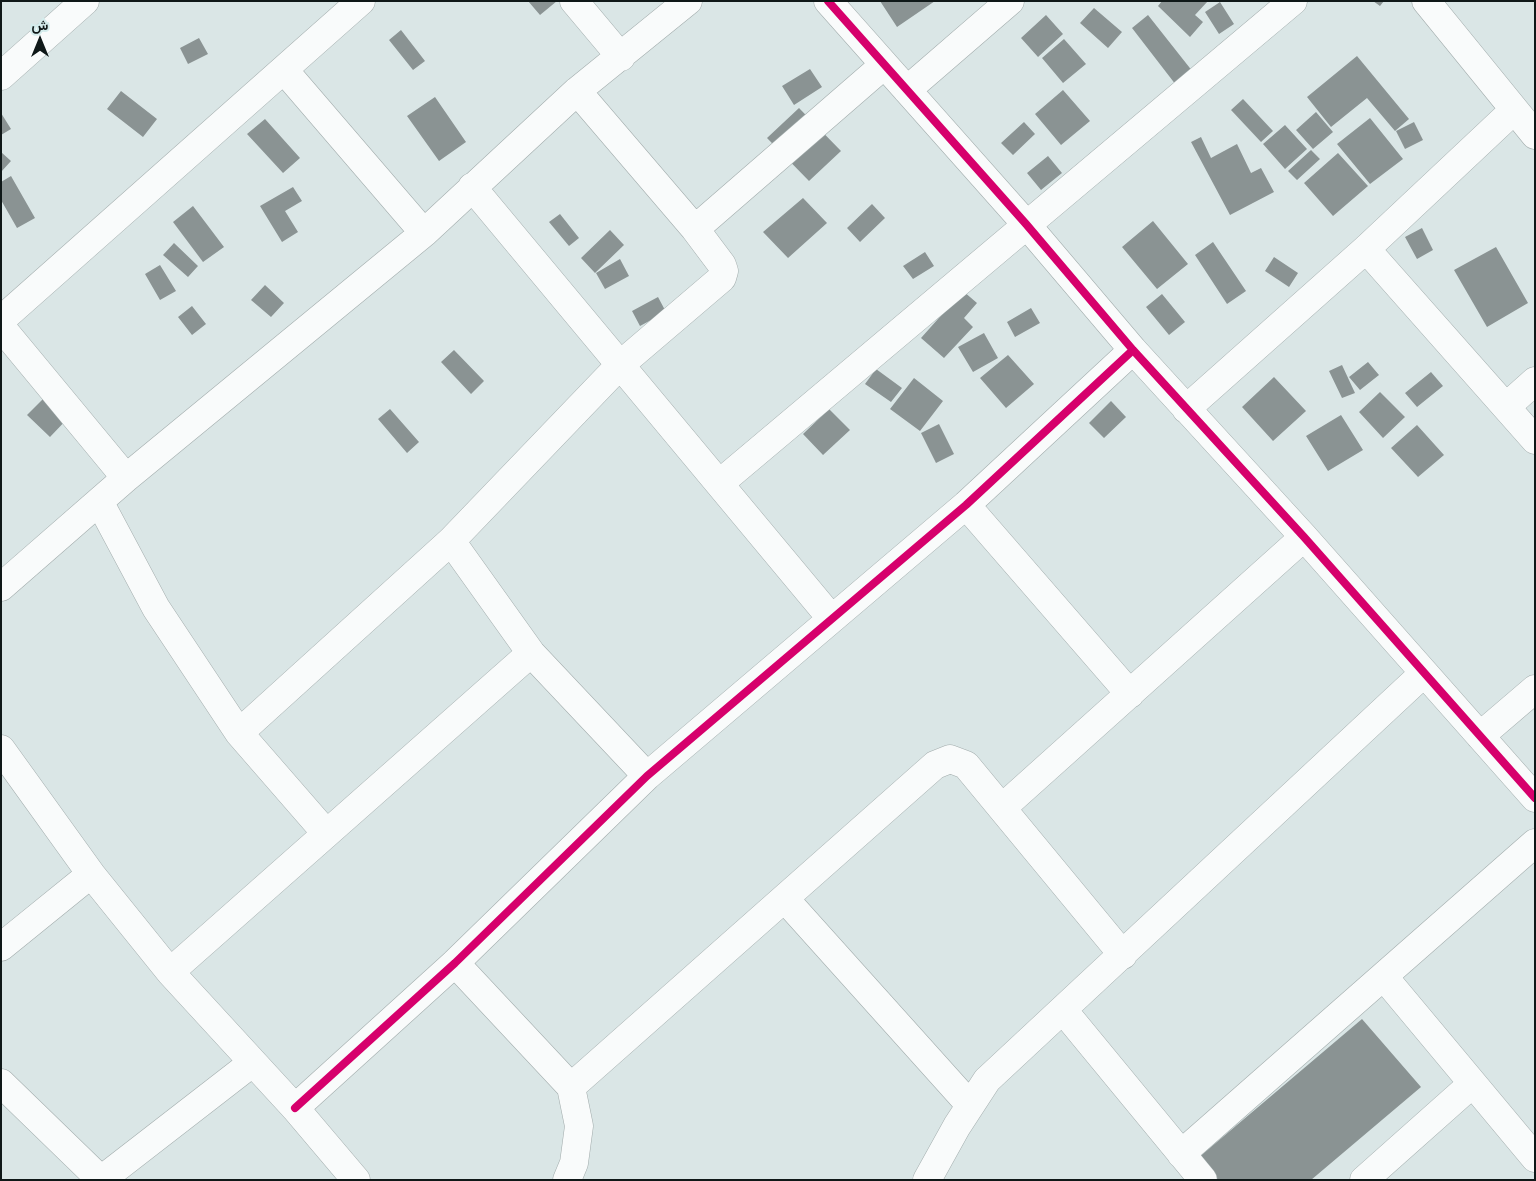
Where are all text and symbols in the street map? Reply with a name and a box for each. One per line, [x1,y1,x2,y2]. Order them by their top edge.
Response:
north arrow [15,15,65,65]
text: ش [32,16,48,34]

